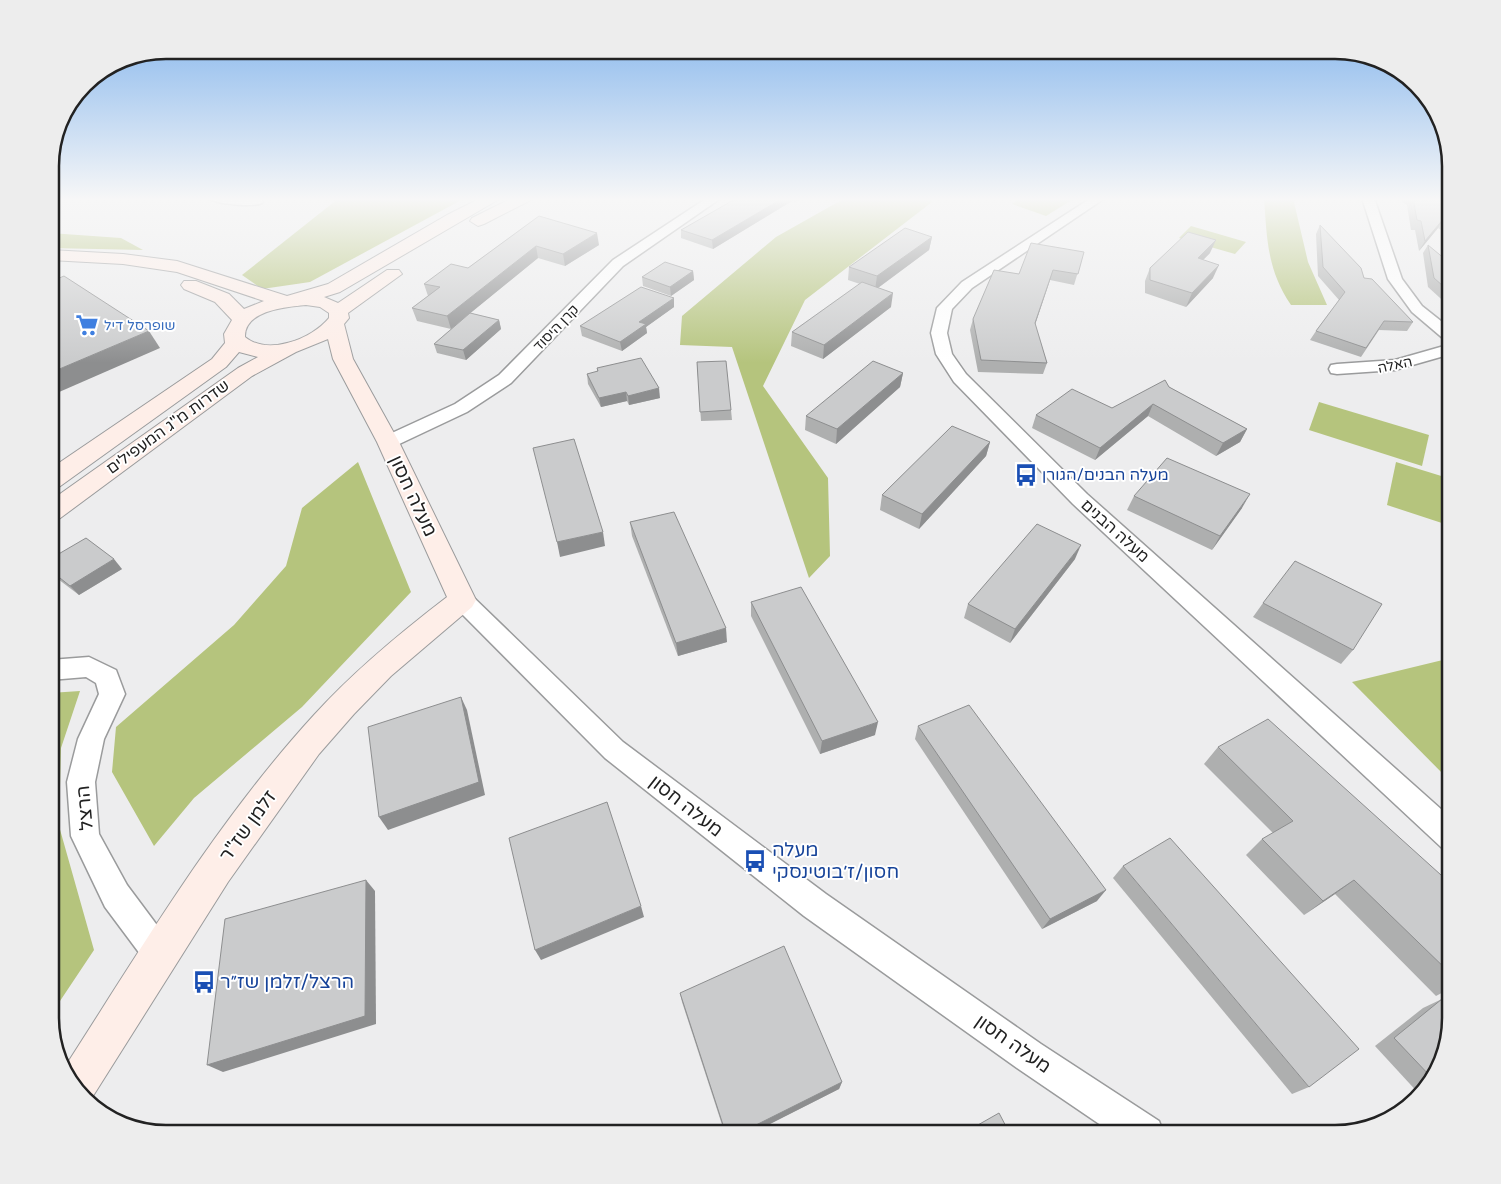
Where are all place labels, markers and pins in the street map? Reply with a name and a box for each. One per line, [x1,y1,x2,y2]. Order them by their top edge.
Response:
supermarket icon: שופרסל דיל [74,312,100,338]
place label: שופרסל דיל [104,317,175,334]
bus stop icon: מעלה הבנים/הגורן [1013,462,1039,488]
place label: מעלה הבנים/הגורן [1042,465,1169,485]
place label: מעלה חסון/ז׳בוטינסקי [772,839,899,883]
bus stop icon: מעלה חסון/ז׳בוטינסקי [742,848,768,874]
bus stop icon: הרצל/זלמן שז״ר [191,969,217,995]
place label: הרצל/זלמן שז״ר [220,971,354,993]

